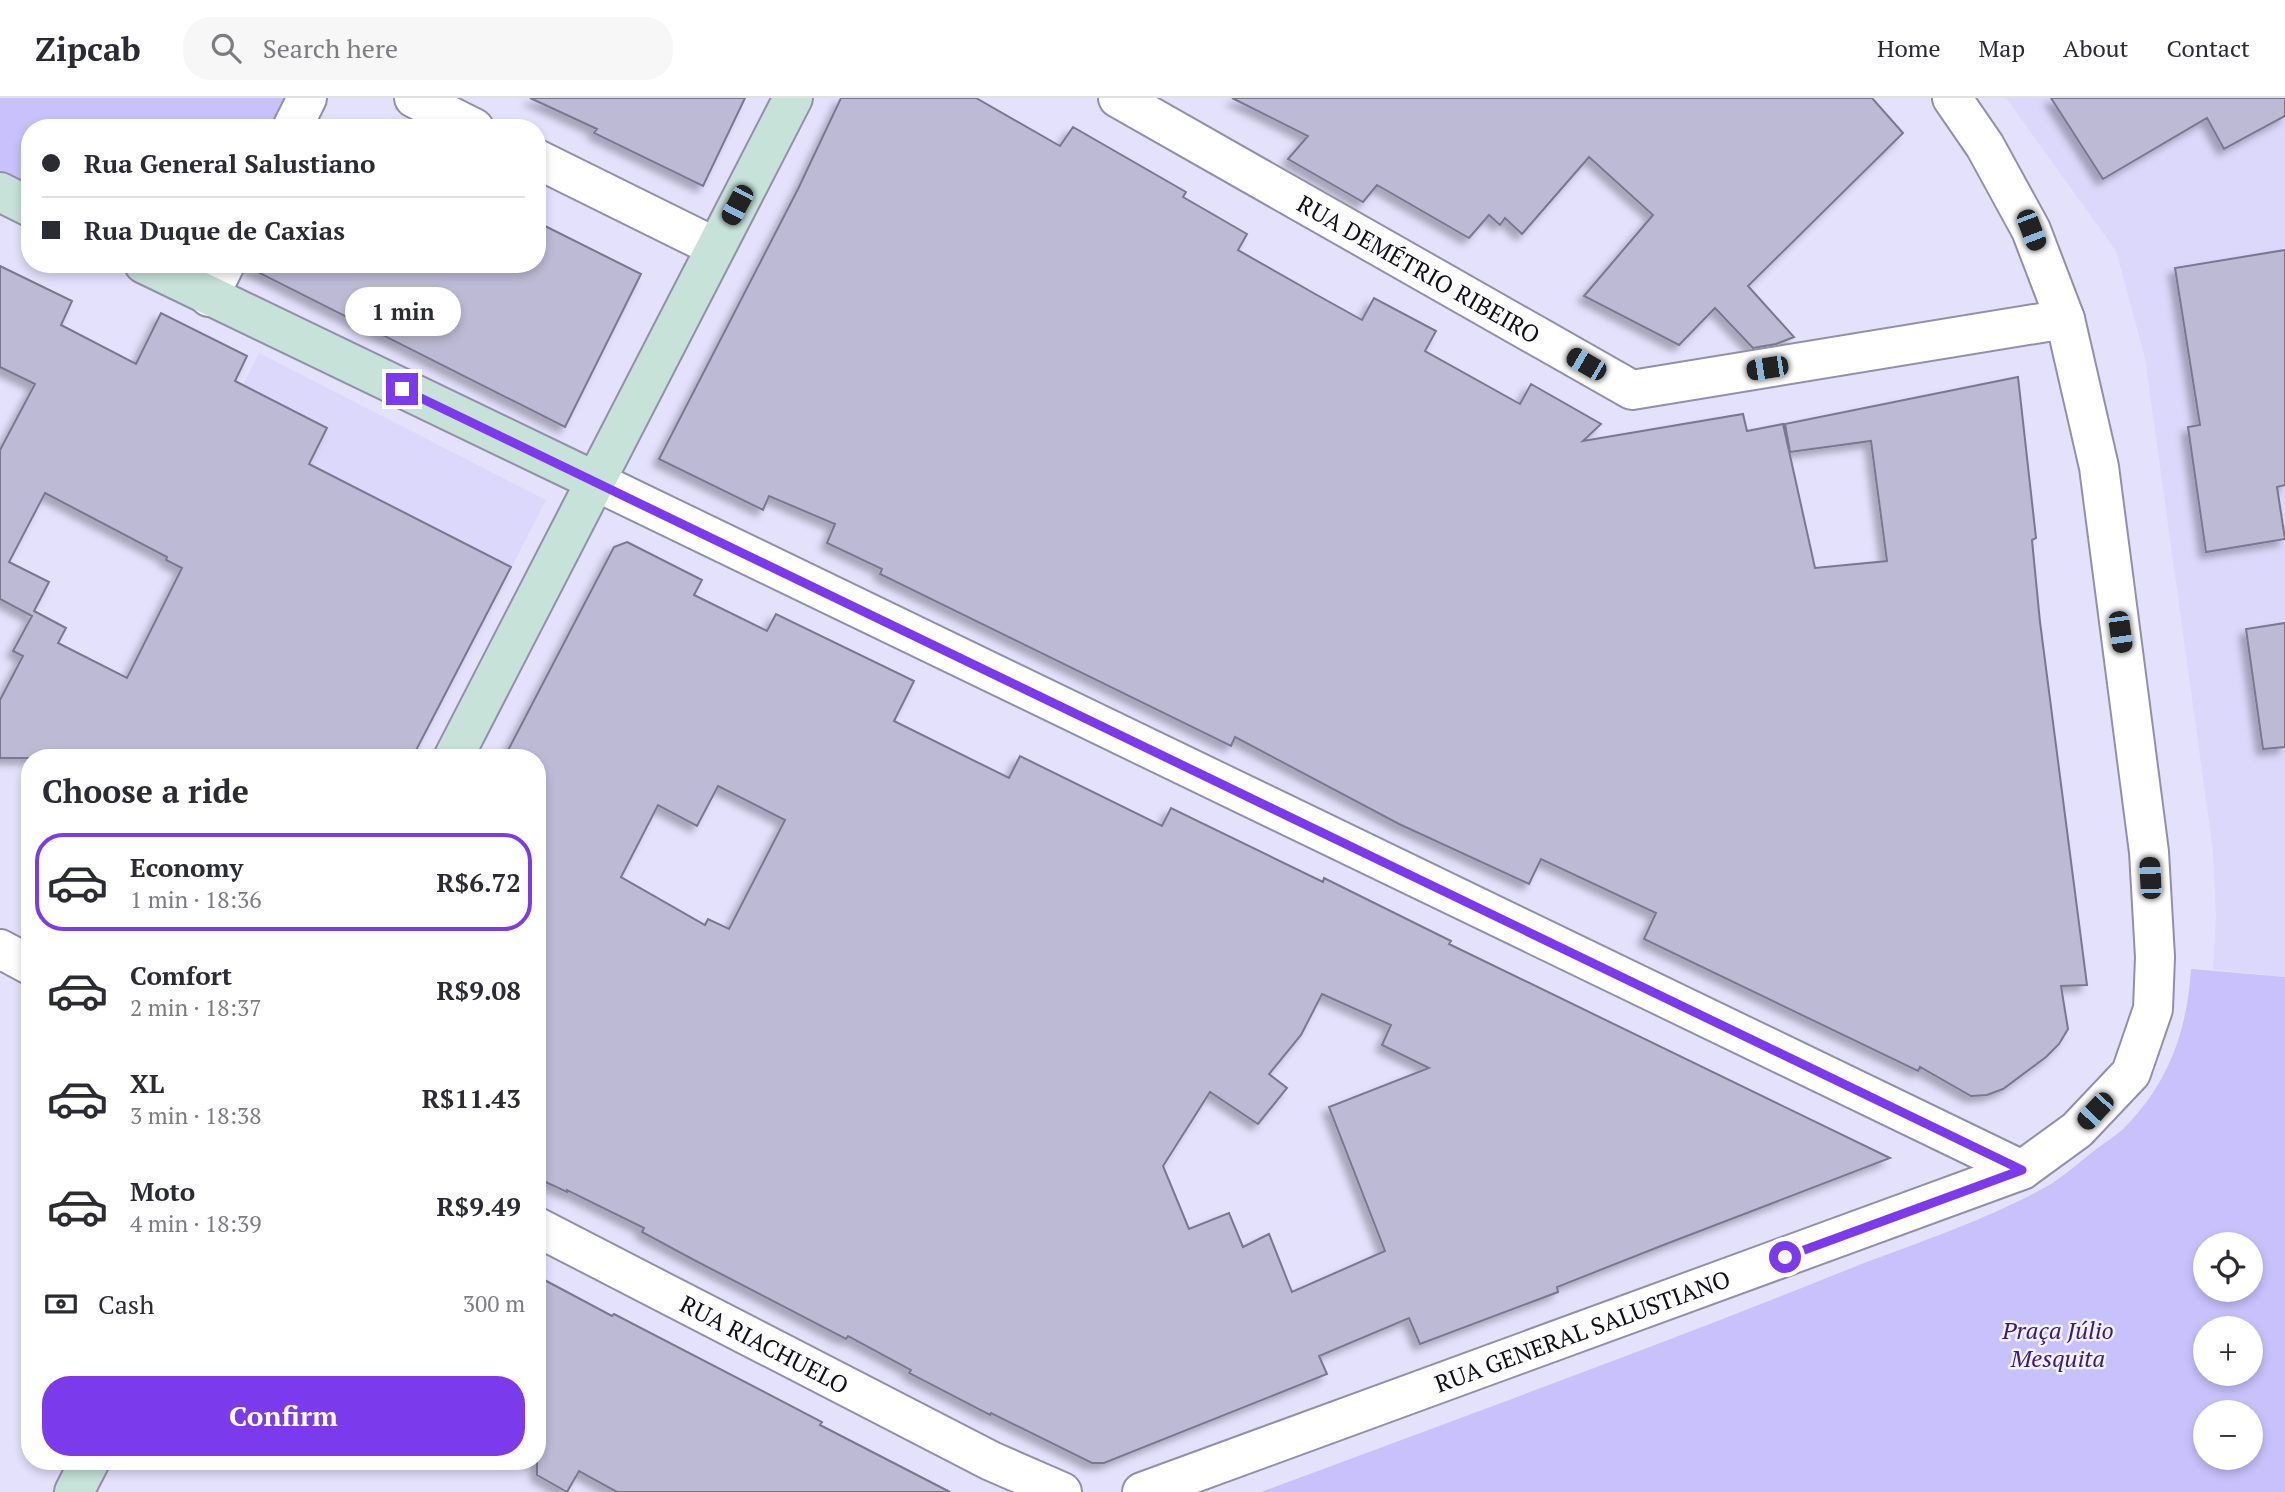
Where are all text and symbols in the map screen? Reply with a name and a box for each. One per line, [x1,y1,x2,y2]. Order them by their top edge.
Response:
search box [183,17,673,80]
text: Zipcab [35,27,141,70]
icon: search [207,29,245,67]
text: Search here [263,31,398,65]
text: Home [1877,32,1941,64]
text: Map [1979,32,2025,64]
text: About [2063,32,2129,64]
text: Contact [2167,32,2250,64]
text: Rua General Salustiano [84,146,375,180]
car [718,182,757,228]
street label: RUA DEMÉTRIO RIBEIRO [1292,187,1546,351]
car [2014,207,2049,253]
text: Rua Duque de Caxias [84,213,345,247]
callout: 1 min [344,288,460,336]
text: 1 min [372,296,434,327]
car [1563,344,1610,384]
car [1745,354,1790,382]
route end [386,373,418,405]
car [2107,610,2134,654]
text: Choose a ride [42,770,249,812]
text: Economy [130,850,243,884]
icon: car [46,851,109,914]
car [2139,856,2162,900]
text: R$6.72 [436,865,521,899]
text: 1 min · 18:36 [130,884,262,915]
text: Comfort [130,958,232,992]
icon: car [46,959,109,1022]
text: R$9.08 [436,973,521,1007]
text: 2 min · 18:37 [130,992,262,1023]
text: XL [130,1066,164,1100]
icon: car [46,1067,109,1130]
text: R$11.43 [422,1081,521,1115]
car [2073,1088,2118,1134]
text: 3 min · 18:38 [130,1100,262,1131]
text: Moto [130,1174,195,1208]
icon: car [46,1175,109,1238]
text: R$9.49 [436,1189,521,1223]
text: 4 min · 18:39 [130,1208,262,1239]
map controls [2193,1232,2263,1470]
button: locate [2193,1232,2263,1302]
route start [1769,1241,1801,1273]
street label: RUA GENERAL SALUSTIANO [1430,1262,1735,1400]
icon: cash [42,1285,80,1323]
text: Cash [98,1287,154,1321]
text: 300 m [463,1288,525,1319]
street label: RUA RIACHUELO [675,1288,854,1401]
park label: Praça Júlio Mesquita [2001,1314,2114,1374]
button: + [2193,1316,2263,1386]
button: Confirm [42,1376,525,1456]
button: − [2193,1400,2263,1470]

